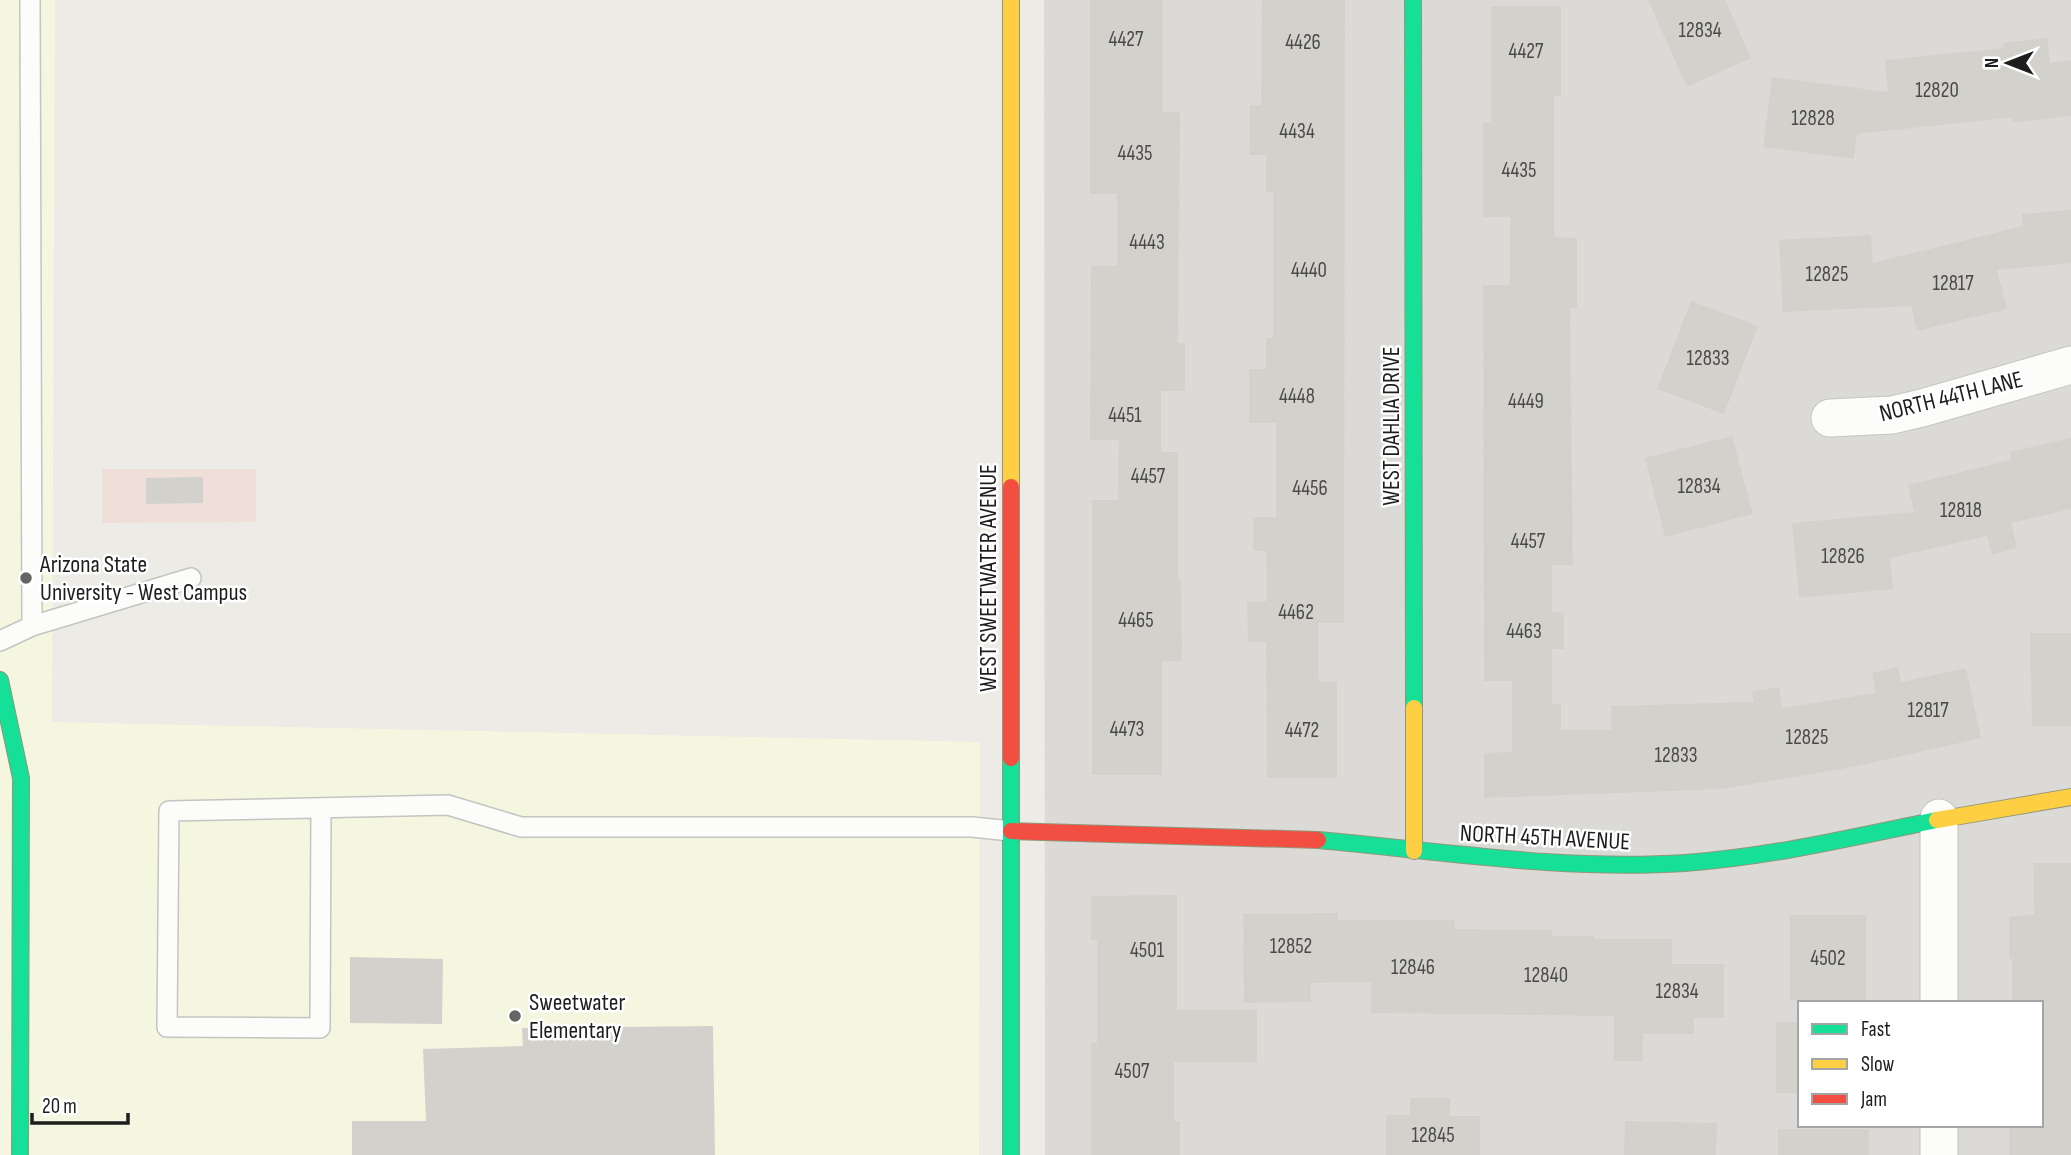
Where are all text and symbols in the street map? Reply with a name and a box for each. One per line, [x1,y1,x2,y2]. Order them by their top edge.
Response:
house number: 12834 [1678,18,1722,43]
house number: 4427 [1109,27,1144,52]
north arrow [1973,28,2043,98]
house number: 4426 [1285,30,1321,55]
house number: 4427 [1509,39,1544,64]
text: N [1981,58,2004,68]
house number: 12820 [1915,78,1959,103]
house number: 12828 [1791,106,1835,131]
house number: 4434 [1279,119,1315,144]
house number: 4435 [1118,141,1152,166]
house number: 4435 [1502,158,1536,183]
house number: 4443 [1129,230,1165,255]
house number: 4440 [1291,258,1327,283]
house number: 12825 [1806,262,1848,287]
house number: 12817 [1932,271,1974,296]
street label: WEST DAHLIA DRIVE [1377,346,1406,506]
house number: 12833 [1686,346,1730,371]
street label: NORTH 44TH LANE [1876,365,2026,428]
house number: 4448 [1279,384,1315,409]
house number: 4449 [1508,389,1544,414]
house number: 4451 [1108,403,1142,428]
street label: WEST SWEETWATER AVENUE [974,464,1003,692]
house number: 4457 [1131,464,1166,489]
house number: 12834 [1677,474,1721,499]
house number: 4456 [1292,476,1328,501]
house number: 12818 [1940,498,1982,523]
house number: 4457 [1511,529,1546,554]
house number: 12826 [1821,544,1865,569]
place label: Arizona State University - West Campus [39,550,247,607]
marker: Arizona State University - West Campus [18,570,34,586]
house number: 4462 [1278,600,1314,625]
house number: 4465 [1118,608,1154,633]
house number: 4463 [1506,619,1542,644]
house number: 12817 [1907,698,1949,723]
house number: 4473 [1110,717,1144,742]
house number: 4472 [1285,718,1319,743]
house number: 12825 [1786,725,1828,750]
house number: 12833 [1654,743,1698,768]
street label: NORTH 45TH AVENUE [1459,819,1631,856]
house number: 12852 [1270,934,1312,959]
house number: 4501 [1130,938,1165,963]
house number: 4502 [1810,946,1846,971]
house number: 12846 [1391,955,1435,980]
house number: 12840 [1524,963,1568,988]
house number: 12834 [1655,979,1699,1004]
place label: Sweetwater Elementary [529,988,625,1045]
legend [1798,1001,2043,1127]
marker: Sweetwater Elementary [507,1008,523,1024]
text: Fast [1861,1017,1891,1042]
text: Slow [1861,1052,1895,1077]
house number: 4507 [1115,1059,1150,1084]
scale bar [32,1082,128,1126]
text: Jam [1860,1087,1887,1112]
text: 20 m [42,1094,77,1119]
house number: 12845 [1411,1123,1455,1148]

